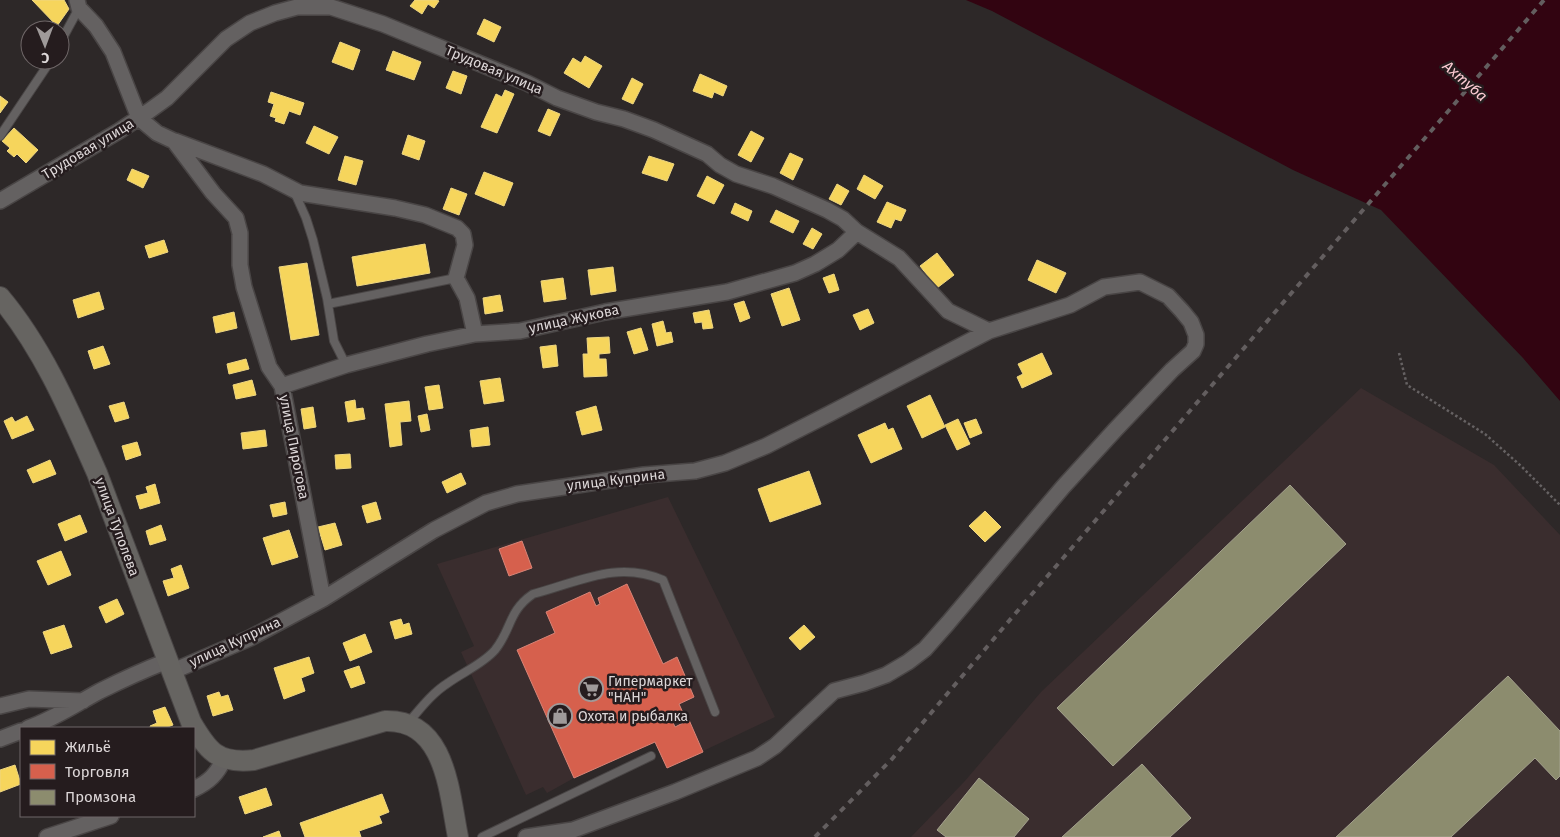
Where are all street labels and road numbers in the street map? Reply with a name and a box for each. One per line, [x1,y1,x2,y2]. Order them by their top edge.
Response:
street label: Трудовая улица [443,42,545,98]
street label: Трудовая улица [39,115,137,183]
street label: улица Жукова [527,301,621,337]
street label: улица Пирогова [276,393,312,501]
street label: улица Куприна [566,466,666,494]
street label: улица Туполева [91,475,143,579]
street label: улица Куприна [187,613,283,671]

